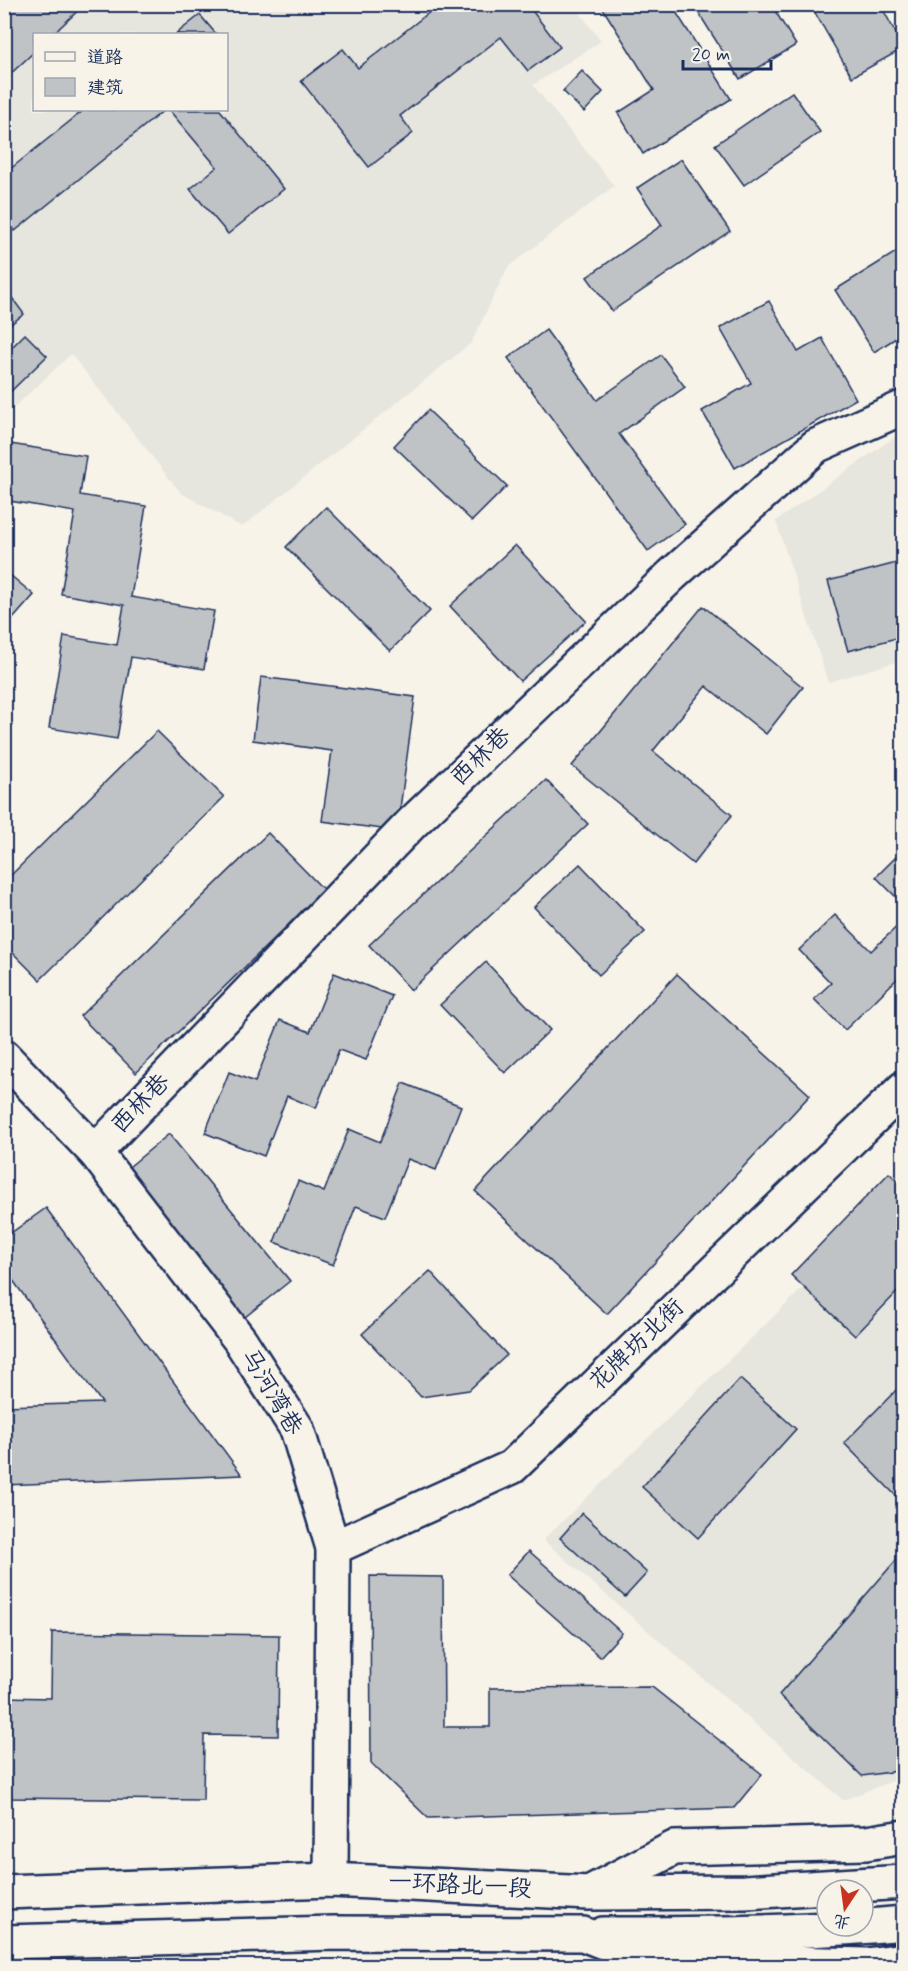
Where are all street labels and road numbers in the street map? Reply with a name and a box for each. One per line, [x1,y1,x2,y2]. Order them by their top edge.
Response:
street label: 西林巷 [444,721,518,793]
street label: 西林巷 [105,1067,177,1141]
street label: 花牌坊北街 [583,1292,691,1398]
street label: 马河湾巷 [233,1343,309,1441]
street label: 一环路北一段 [387,1867,533,1905]

